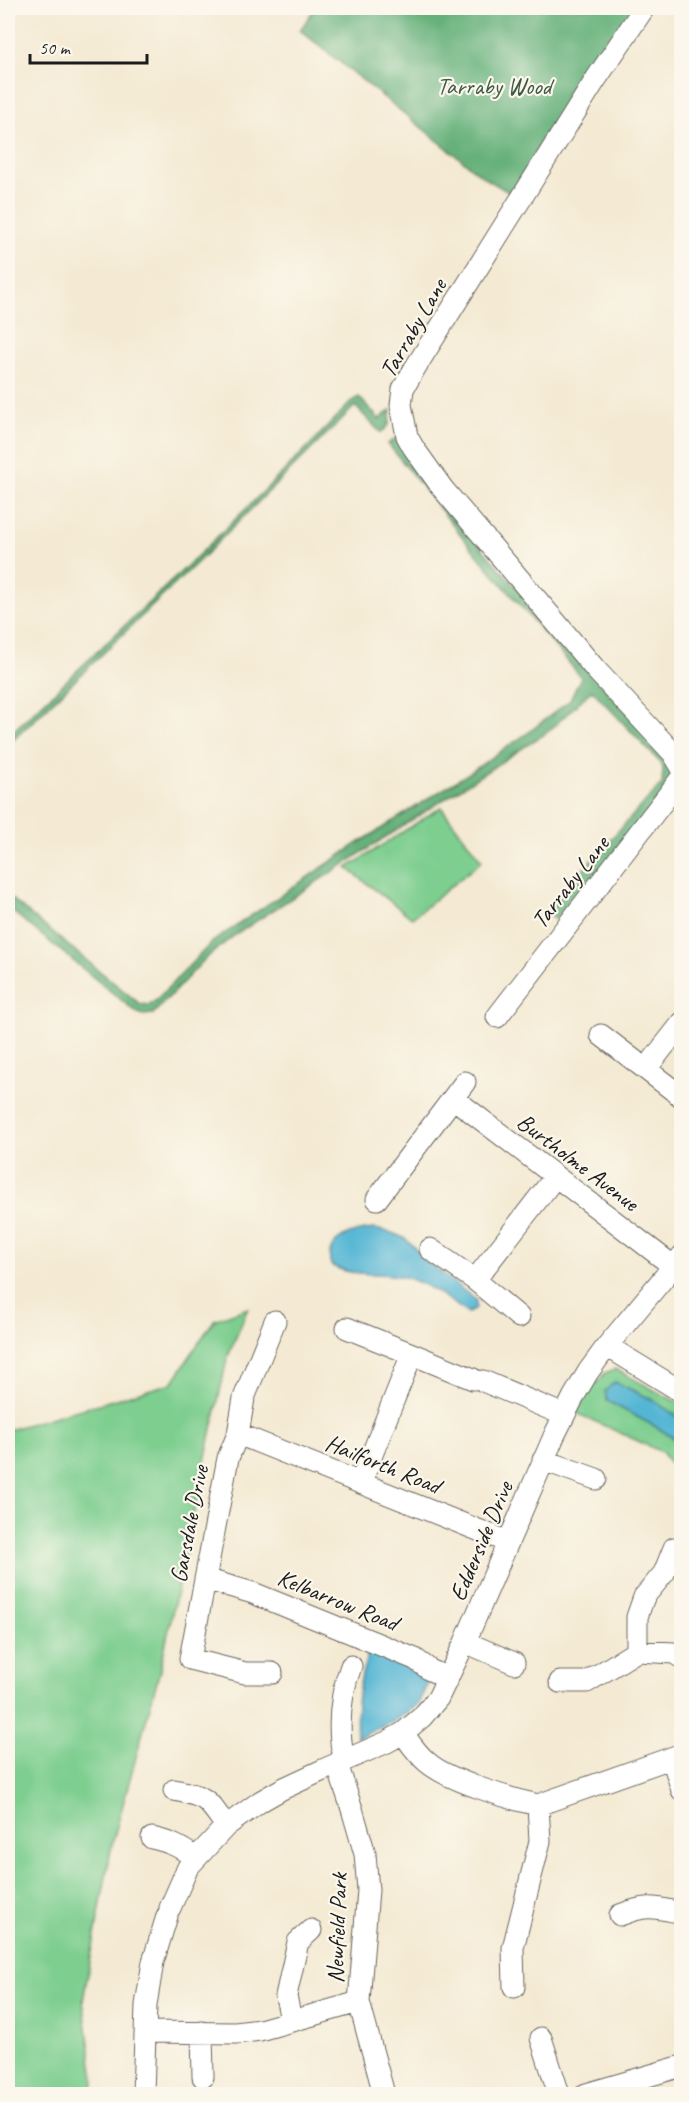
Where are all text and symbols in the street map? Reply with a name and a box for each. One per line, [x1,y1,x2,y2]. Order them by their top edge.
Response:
scale bar [30,27,147,65]
text: 50 m [39,37,72,59]
park label: Tarraby Wood [437,71,555,101]
street label: Tarraby Lane [373,271,454,383]
street label: Tarraby Lane [525,828,617,934]
street label: Burtholme Avenue [511,1106,647,1219]
street label: Hailforth Road [321,1427,448,1502]
street label: Garsdale Drive [163,1461,215,1585]
street label: Edderside Drive [442,1475,520,1605]
street label: Kelbarrow Road [273,1562,406,1639]
street label: Newfield Park [320,1870,354,1984]

